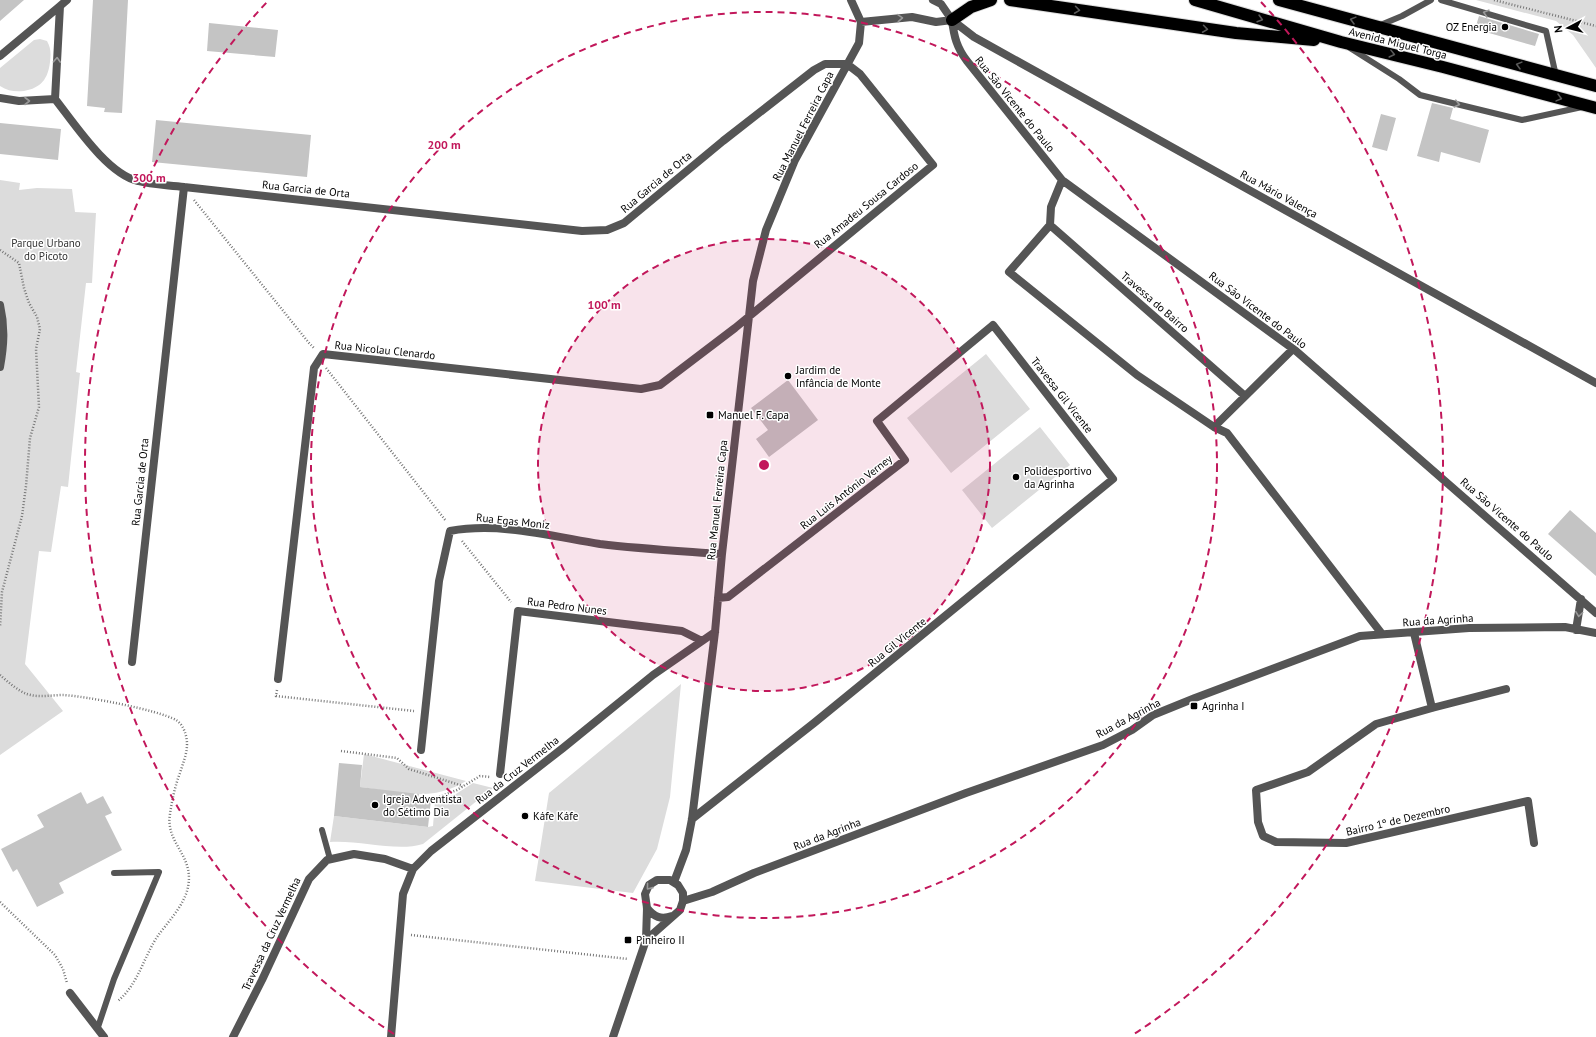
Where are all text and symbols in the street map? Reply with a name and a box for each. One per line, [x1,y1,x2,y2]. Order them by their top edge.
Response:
one-way arrow [1073,5,1080,14]
north arrow [1548,8,1588,48]
one-way arrow [1482,9,1489,18]
one-way arrow [897,14,903,23]
one-way arrow [1256,14,1263,22]
one-way arrow [1350,16,1357,25]
place label: OZ Energia [1446,20,1497,34]
marker: OZ Energia [1500,22,1510,32]
one-way arrow [1202,24,1208,33]
street label: Avenida Miguel Torga [1347,24,1449,62]
text: N [1551,25,1565,34]
one-way arrow [1389,50,1395,58]
street label: Rua São Vicente do Paulo [972,53,1058,155]
one-way arrow [52,57,61,63]
one-way arrow [1515,61,1522,70]
street label: Rua Manuel Ferreira Capa [769,69,837,183]
one-way arrow [1555,93,1562,102]
one-way arrow [24,97,30,105]
one-way arrow [1454,100,1461,108]
text: 200 m [427,137,461,152]
street label: Rua Garcia de Orta [618,148,694,216]
street label: Rua Amadeu Sousa Cardoso [811,159,921,251]
street label: Rua Mário Valença [1238,167,1320,221]
text: 300 m [132,170,166,185]
street label: Rua Garcia de Orta [261,177,351,201]
park label: Parque Urbano do Picoto [11,236,81,263]
street label: Travessa do Bairro [1118,269,1192,335]
street label: Rua São Vicente do Paulo [1206,269,1310,352]
text: 100 m [587,297,621,312]
street label: Rua Nicolau Clenardo [334,338,436,362]
street label: Travessa Gil Vicente [1028,354,1096,436]
place label: Jardim de Infância de Monte [795,363,881,390]
marker: Jardim de Infância de Monte [783,371,793,381]
place label: Manuel F. Capa [718,408,789,422]
marker: Manuel F. Capa [705,410,715,420]
street label: Rua Garcia de Orta [128,437,152,527]
street label: Rua Manuel Ferreira Capa [704,439,730,561]
street label: Rua Luis António Verney [797,451,896,532]
centre of rings [757,458,771,472]
place label: Polidesportivo da Agrinha [1024,464,1092,491]
marker: Polidesportivo da Agrinha [1011,472,1021,482]
street label: Rua São Vicente do Paulo [1457,475,1557,563]
street label: Rua Egas Moniz [475,510,551,532]
street label: Rua Pedro Nunes [526,594,608,618]
street label: Rua da Agrinha [1402,611,1474,629]
one-way arrow [1575,611,1584,617]
street label: Rua Gil Vicente [865,614,929,670]
street label: Rua da Agrinha [1093,695,1163,741]
place label: Agrinha I [1202,699,1245,713]
marker: Agrinha I [1189,701,1199,711]
street label: Rua da Cruz Vermelha [472,733,562,807]
place label: Igreja Adventista do Sétimo Dia [383,792,462,819]
marker: Igreja Adventista do Sétimo Dia [370,800,380,810]
street label: Bairro 1º de Dezembro [1345,801,1452,839]
place label: Káfe Káfe [533,809,579,823]
marker: Káfe Káfe [520,811,530,821]
street label: Rua da Agrinha [791,815,863,853]
street label: Travessa da Cruz Vermelha [238,875,304,993]
one-way arrow [647,883,654,890]
place label: Pinheiro II [636,933,685,947]
marker: Pinheiro II [623,935,633,945]

